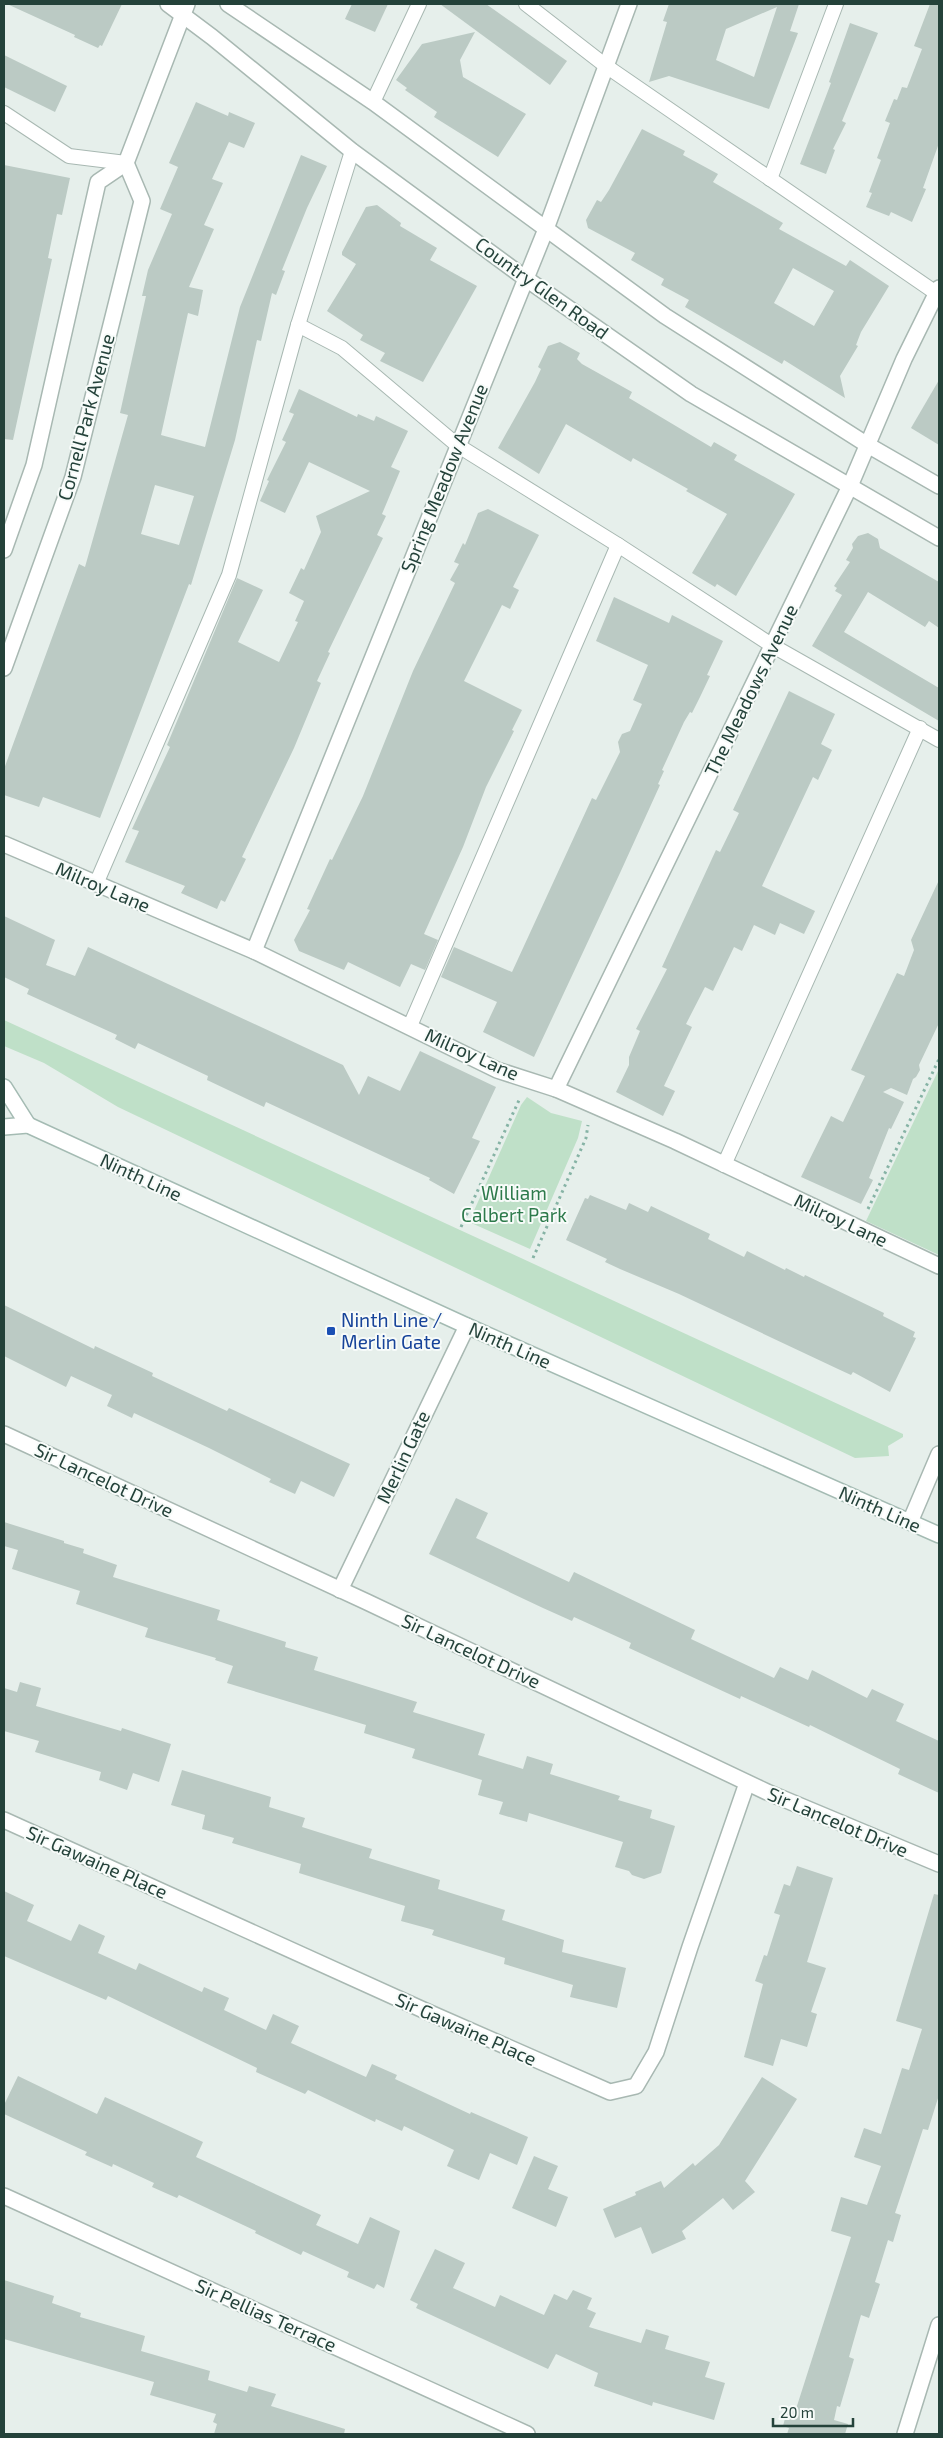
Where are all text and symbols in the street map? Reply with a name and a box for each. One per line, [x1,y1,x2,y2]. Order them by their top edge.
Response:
street label: Country Glen Road [471,232,613,344]
street label: Cornell Park Avenue [52,331,119,503]
street label: Spring Meadow Avenue [395,380,492,576]
street label: The Meadows Avenue [699,600,802,779]
street label: Milroy Lane [52,856,154,917]
street label: Milroy Lane [422,1023,523,1084]
street label: Ninth Line [97,1148,186,1205]
park label: William Calbert Park [461,1181,567,1226]
street label: Milroy Lane [791,1188,892,1251]
place label: Ninth Line / Merlin Gate [341,1308,443,1353]
street label: Ninth Line [466,1316,555,1373]
marker: Ninth Line / Merlin Gate [325,1325,337,1337]
street label: Merlin Gate [371,1407,434,1507]
street label: Sir Lancelot Drive [31,1437,177,1522]
street label: Ninth Line [836,1480,925,1537]
street label: Sir Lancelot Drive [398,1608,544,1693]
street label: Sir Lancelot Drive [764,1782,912,1862]
street label: Sir Gawaine Place [23,1820,171,1903]
street label: Sir Gawaine Place [392,1987,540,2070]
street label: Sir Pellias Terrace [192,2273,340,2356]
scale bar [773,2396,853,2428]
text: 20 m [780,2403,814,2421]

